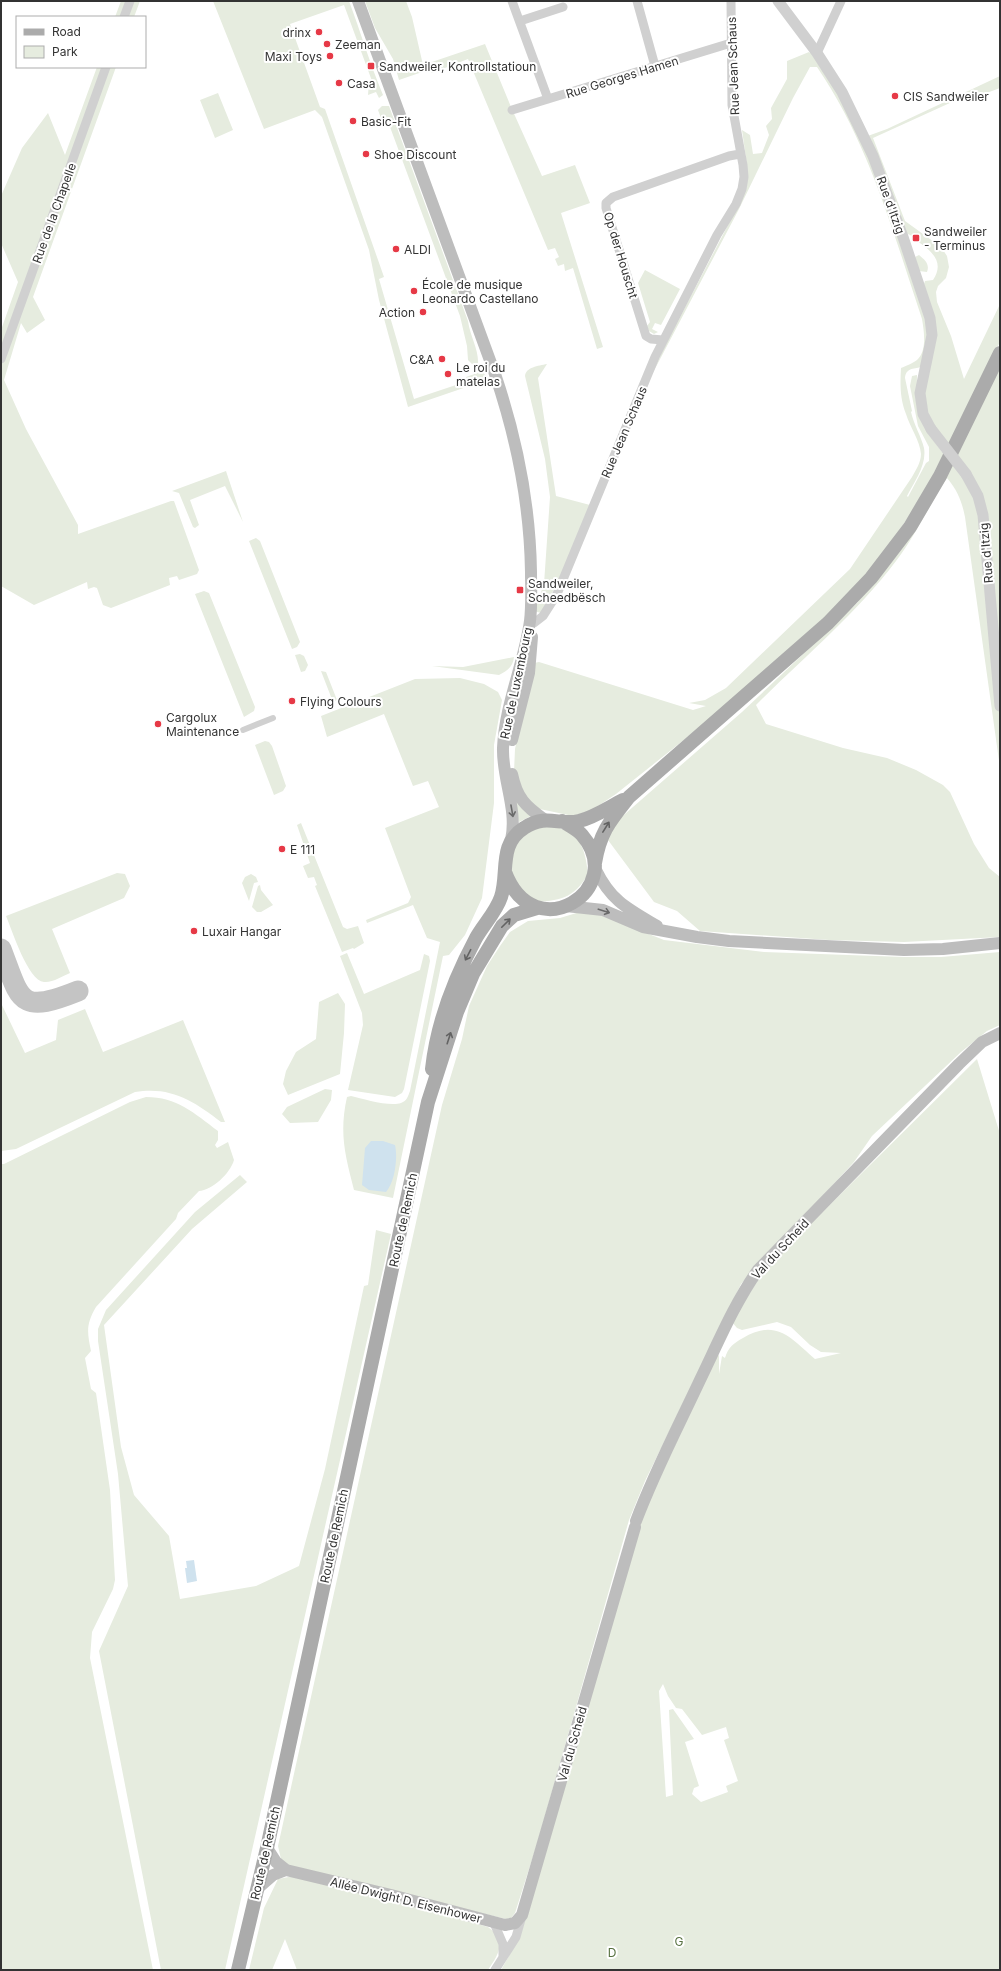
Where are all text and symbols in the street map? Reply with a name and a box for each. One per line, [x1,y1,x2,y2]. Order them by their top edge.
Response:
legend [16,16,146,68]
street label: Rue Jean Schaus [724,17,742,115]
text: Road [52,24,81,39]
place label: drinx [282,25,311,40]
marker: drinx [314,27,324,37]
place label: Zeeman [335,37,381,52]
marker: Zeeman [322,39,332,49]
text: Park [52,44,78,59]
place label: Maxi Toys [265,49,322,64]
marker: Maxi Toys [325,51,335,61]
street label: Rue Georges Hamen [564,53,680,101]
place label: Sandweiler, Kontrollstatioun [379,59,536,74]
marker: Sandweiler, Kontrollstatioun [366,61,376,71]
place label: Casa [347,76,376,91]
marker: Casa [334,78,344,88]
place label: CIS Sandweiler [903,89,989,104]
marker: CIS Sandweiler [890,91,900,101]
place label: Basic-Fit [361,114,411,129]
marker: Basic-Fit [348,116,358,126]
place label: Shoe Discount [374,147,456,162]
marker: Shoe Discount [361,149,371,159]
street label: Rue de la Chapelle [29,161,79,265]
street label: Rue d'Itzig [874,174,908,236]
street label: Op der Houscht [601,210,641,300]
place label: Sandweiler - Terminus [924,224,987,253]
marker: Sandweiler - Terminus [911,233,921,243]
place label: ALDI [404,242,431,257]
marker: ALDI [391,244,401,254]
place label: École de musique Leonardo Castellano [422,277,539,306]
marker: École de musique Leonardo Castellano [409,286,419,296]
place label: Action [379,305,415,320]
marker: Action [418,307,428,317]
place label: C&A [409,352,434,367]
marker: C&A [437,354,447,364]
place label: Le roi du matelas [456,360,505,389]
marker: Le roi du matelas [443,369,453,379]
street label: Rue Jean Schaus [598,384,650,480]
street label: Rue d'Itzig [976,522,996,584]
place label: Sandweiler, Scheedbësch [528,576,606,605]
marker: Sandweiler, Scheedbësch [515,585,525,595]
street label: Rue de Luxembourg [497,626,535,740]
place label: Flying Colours [300,694,382,709]
marker: Flying Colours [287,696,297,706]
place label: Cargolux Maintenance [166,710,239,739]
marker: Cargolux Maintenance [153,719,163,729]
one-way arrow [508,804,516,817]
one-way arrow [603,821,611,833]
place label: E 111 [290,842,315,857]
marker: E 111 [277,844,287,854]
one-way arrow [597,908,610,915]
one-way arrow [501,918,511,928]
place label: Luxair Hangar [202,924,282,939]
marker: Luxair Hangar [189,926,199,936]
one-way arrow [463,949,471,961]
one-way arrow [446,1032,453,1045]
street label: Route de Remich [386,1172,420,1268]
street label: Val du Scheid [748,1216,812,1282]
street label: Route de Remich [317,1488,351,1584]
street label: Val du Scheid [554,1705,590,1783]
street label: Route de Remich [247,1805,283,1901]
street label: Allée Dwight D. Eisenhower [329,1874,484,1926]
park label: G [675,1934,684,1949]
park label: D [608,1945,616,1960]

